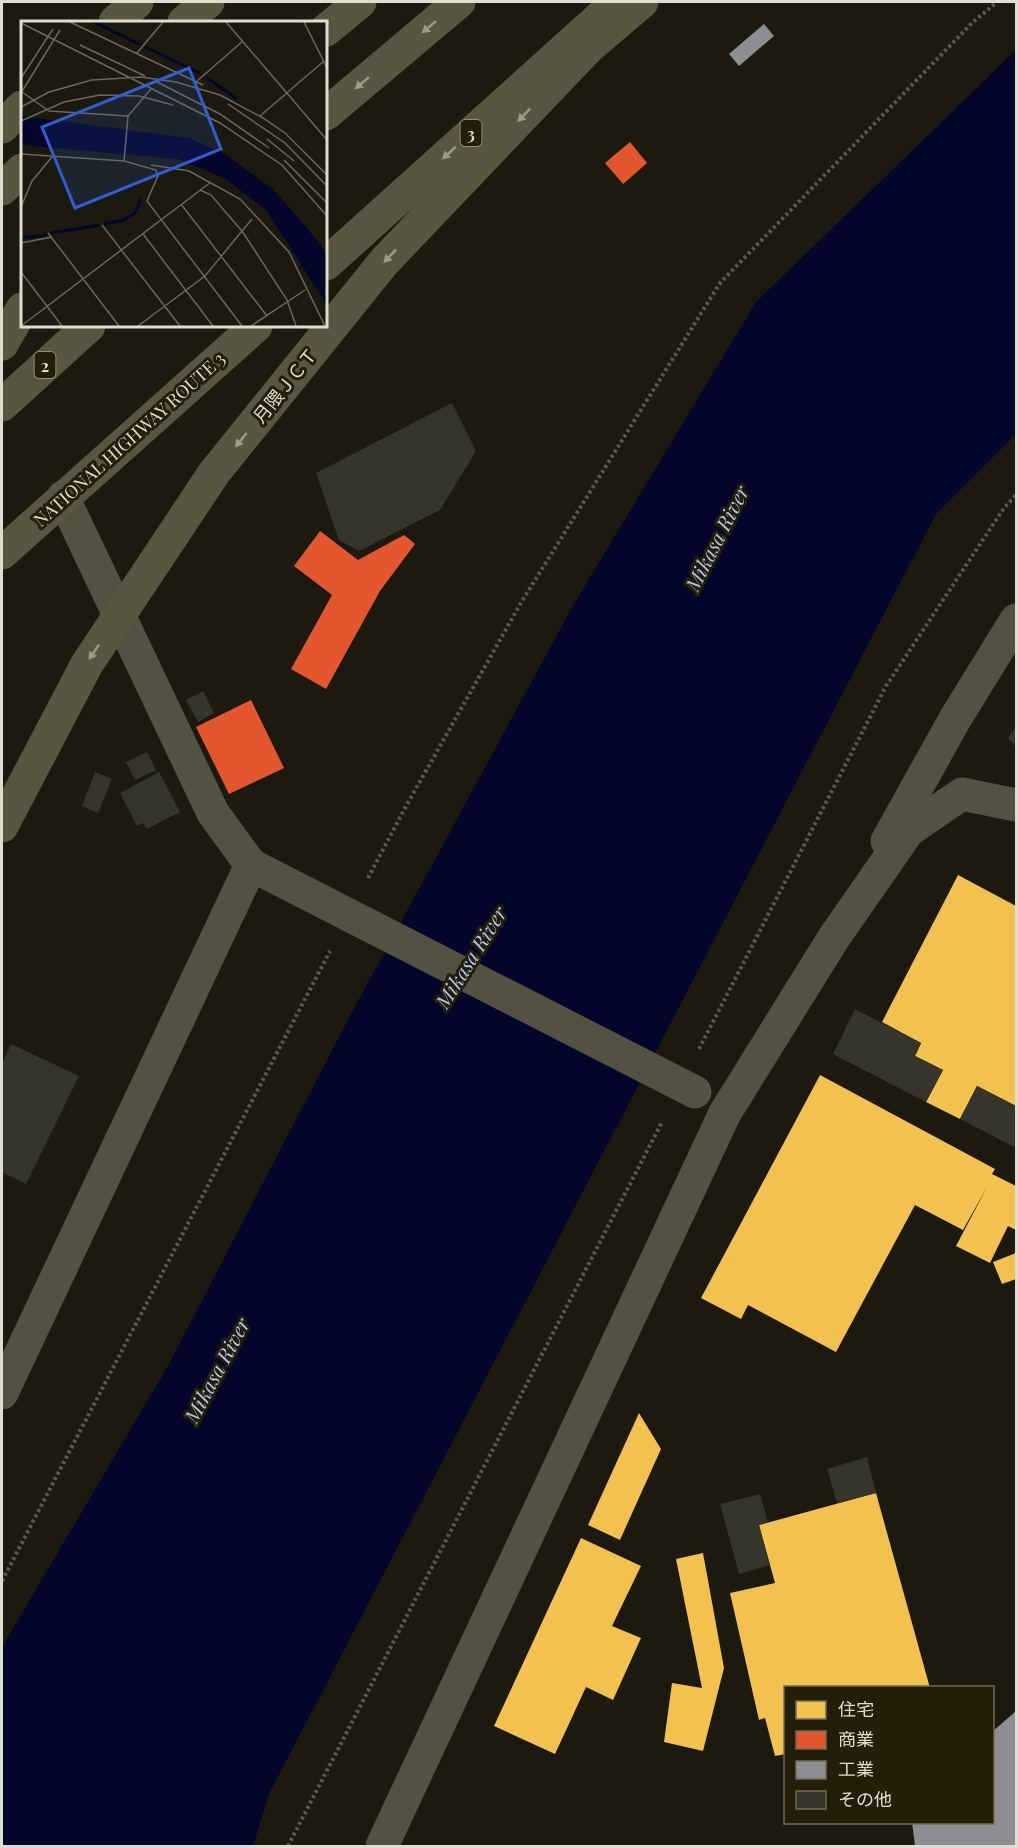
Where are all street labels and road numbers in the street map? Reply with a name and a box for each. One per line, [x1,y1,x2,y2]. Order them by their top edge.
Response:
road number: 3 [460,120,482,146]
street label: 月隈ＪＣＴ [247,342,323,428]
street label: NATIONAL HIGHWAY ROUTE 3 [28,346,230,532]
road number: 2 [34,352,56,378]

